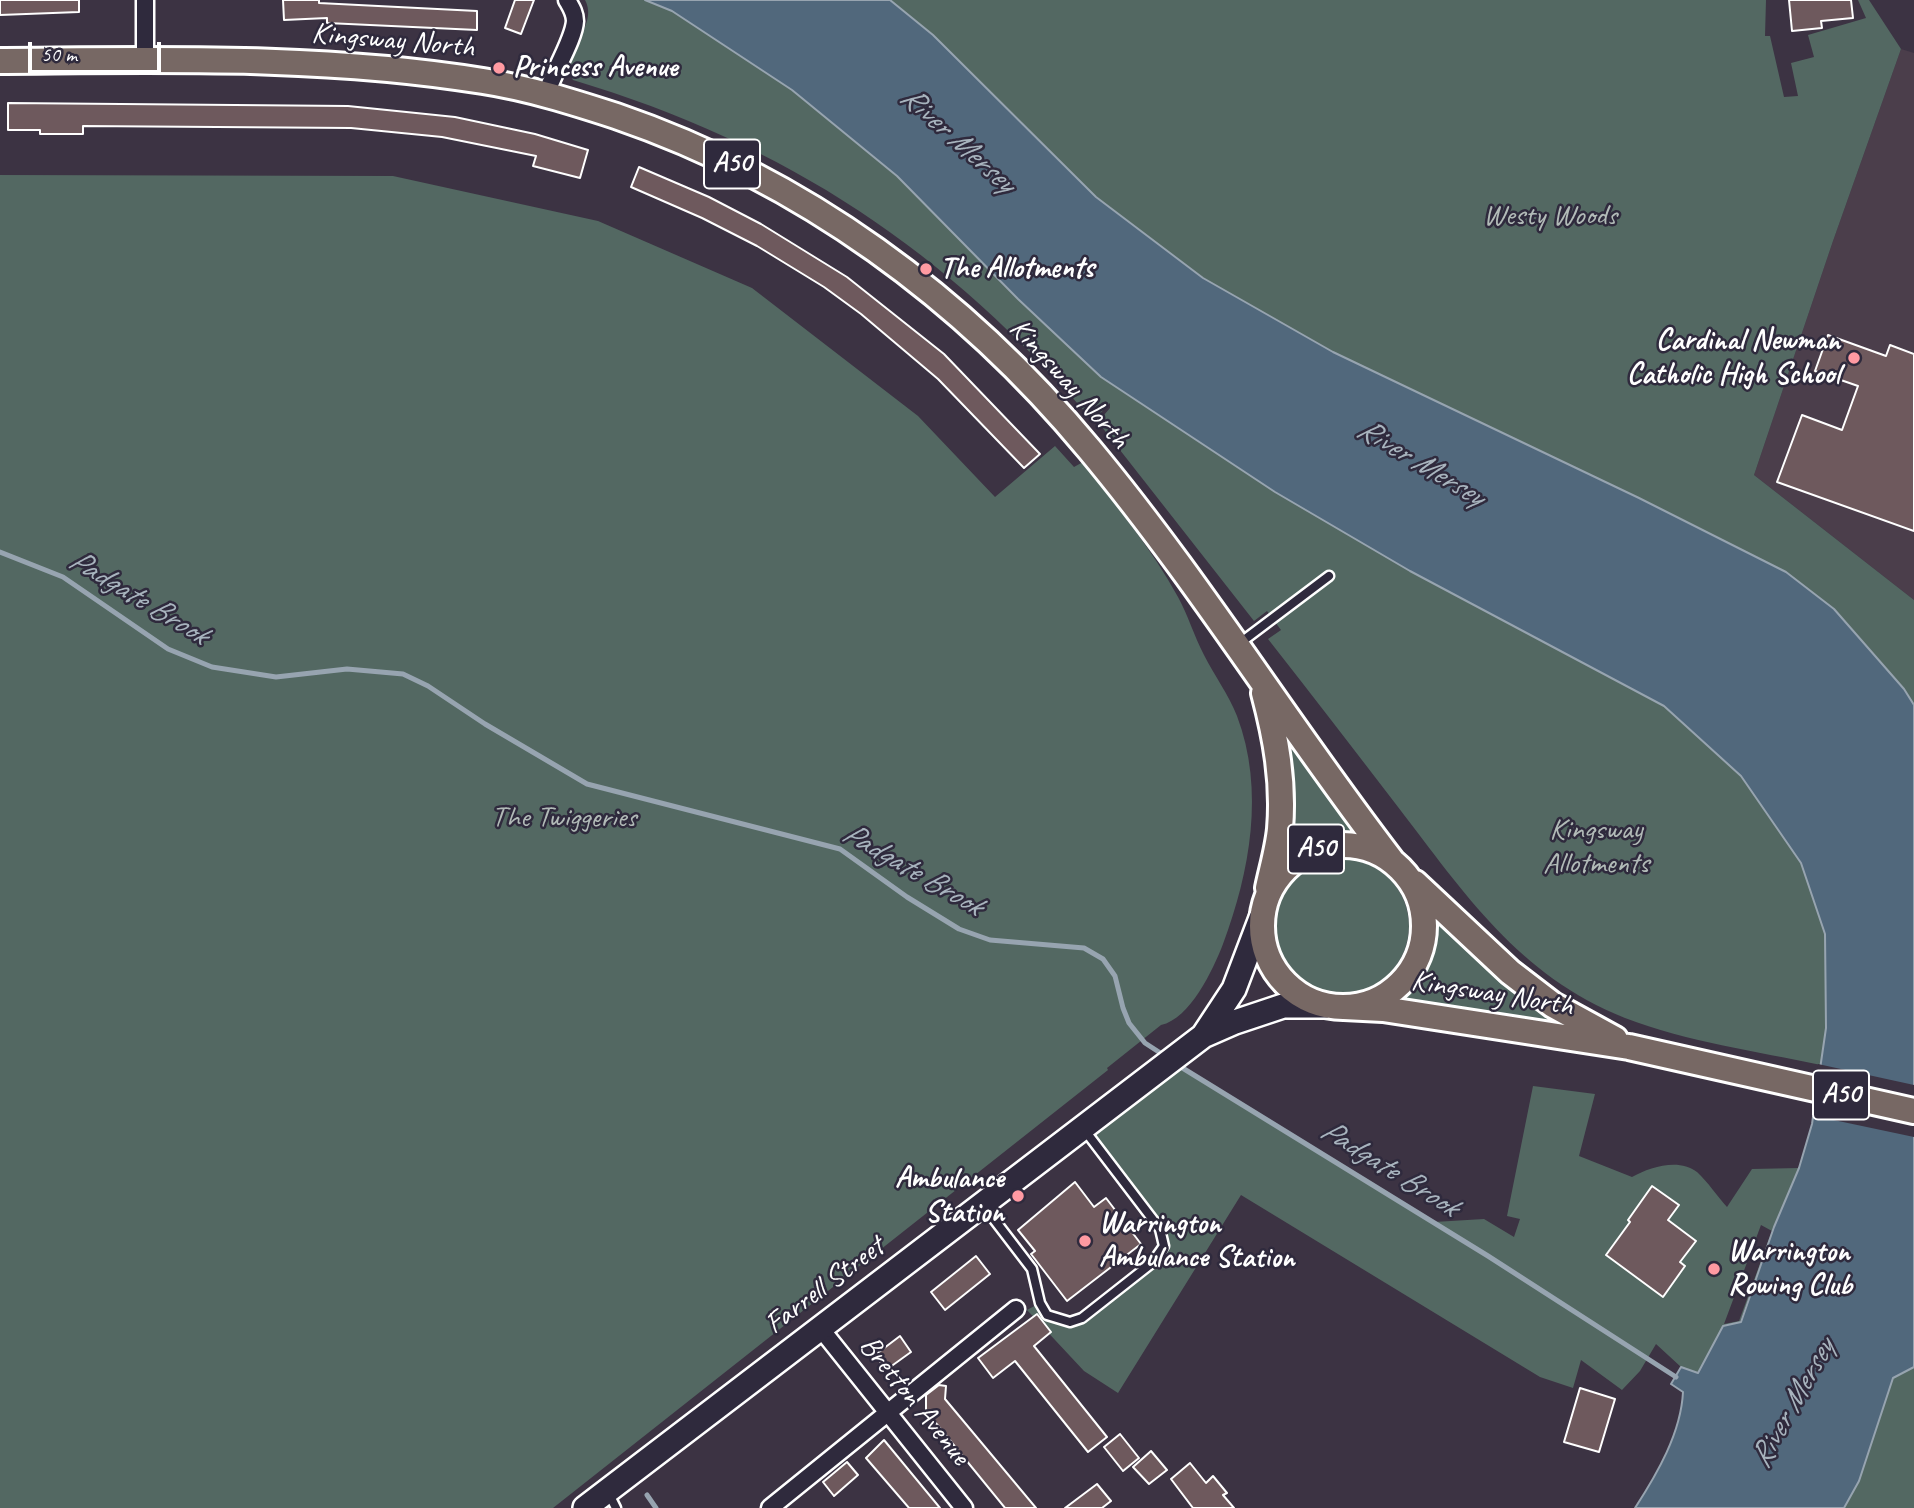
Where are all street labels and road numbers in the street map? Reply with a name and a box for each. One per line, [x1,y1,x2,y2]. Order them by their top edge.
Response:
street label: Kingsway North [310,16,476,66]
road number: A50 [704,140,760,188]
street label: Kingsway North [1001,311,1137,457]
road number: A50 [1288,824,1344,874]
street label: Kingsway North [1409,963,1575,1025]
road number: A50 [1813,1070,1869,1120]
street label: Farrell Street [758,1230,892,1342]
street label: Bretton Avenue [851,1329,977,1473]

